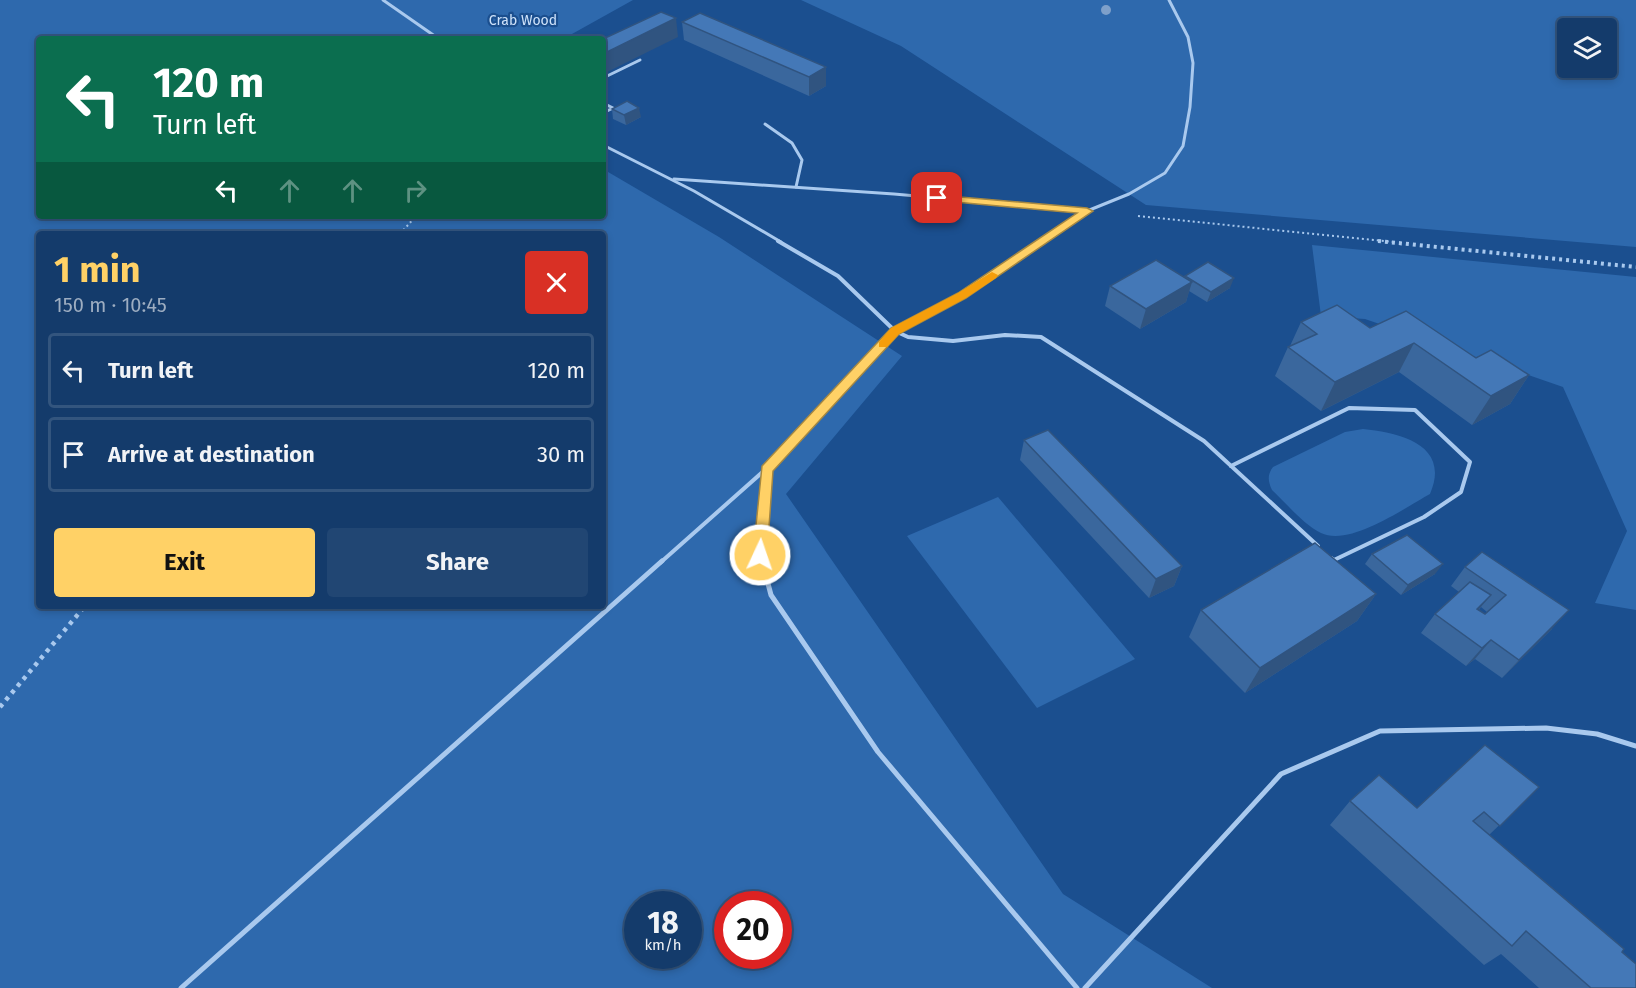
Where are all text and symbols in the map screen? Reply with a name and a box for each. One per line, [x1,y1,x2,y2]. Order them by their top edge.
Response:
park label: Crab Wood [489,12,557,29]
map controls [1557,18,1617,78]
button: layers [1557,18,1617,78]
text: 120 m [153,58,264,108]
icon: left [54,60,132,138]
text: Turn left [153,109,256,141]
pin [911,172,962,223]
icon: left [210,174,243,207]
icon: ahead [273,174,306,207]
icon: ahead [336,174,369,207]
icon: right [399,174,432,207]
icon: arrive [920,181,953,214]
text: 1 min [54,248,141,292]
button: close [525,251,588,314]
text: 150 m · 10:45 [54,293,167,317]
icon: left [57,354,90,387]
text: Turn left [108,357,193,384]
text: 120 m [528,357,585,384]
icon: arrive [57,438,90,471]
text: Arrive at destination [108,441,315,468]
text: 30 m [537,441,585,468]
position arrow [728,523,792,587]
button: Exit [54,528,315,597]
button: Share [327,528,588,597]
speed limit sign: 20 [714,891,792,969]
text: 18 [647,905,679,941]
text: km/h [644,936,682,954]

